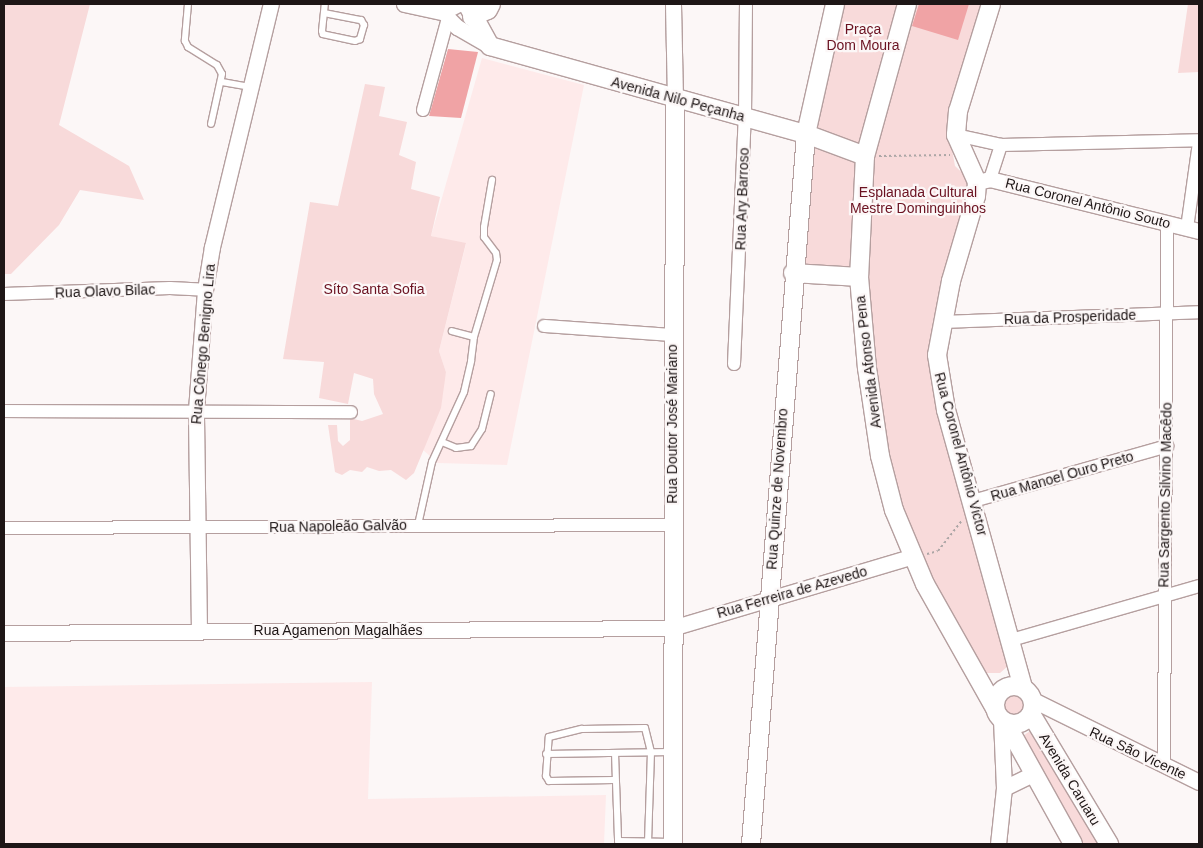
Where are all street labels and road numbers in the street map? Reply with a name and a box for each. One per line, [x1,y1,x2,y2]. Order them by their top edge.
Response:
street label: Avenida Nilo Peçanha [609,73,747,125]
street label: Rua Ary Barroso [732,147,752,251]
street label: Rua Coronel Antônio Souto [1003,174,1173,232]
street label: Rua Cônego Benigno Lira [188,263,218,425]
street label: Rua Olavo Bilac [55,281,155,301]
street label: Avenida Afonso Pena [851,294,885,430]
street label: Rua da Prosperidade [1004,306,1136,328]
street label: Rua Doutor José Mariano [664,344,680,504]
street label: Rua Coronel Antônio Victor [931,370,991,538]
street label: Rua Sargento Silvino Macêdo [1155,402,1175,588]
street label: Rua Quinze de Novembro [763,408,791,570]
street label: Rua Manoel Ouro Preto [989,448,1135,504]
street label: Rua Napoleão Galvão [269,516,407,536]
street label: Rua Ferreira de Azevedo [715,562,869,622]
street label: Rua Agamenon Magalhães [253,622,423,638]
street label: Rua São Vicente [1087,723,1189,783]
street label: Avenida Caruaru [1036,730,1104,828]

